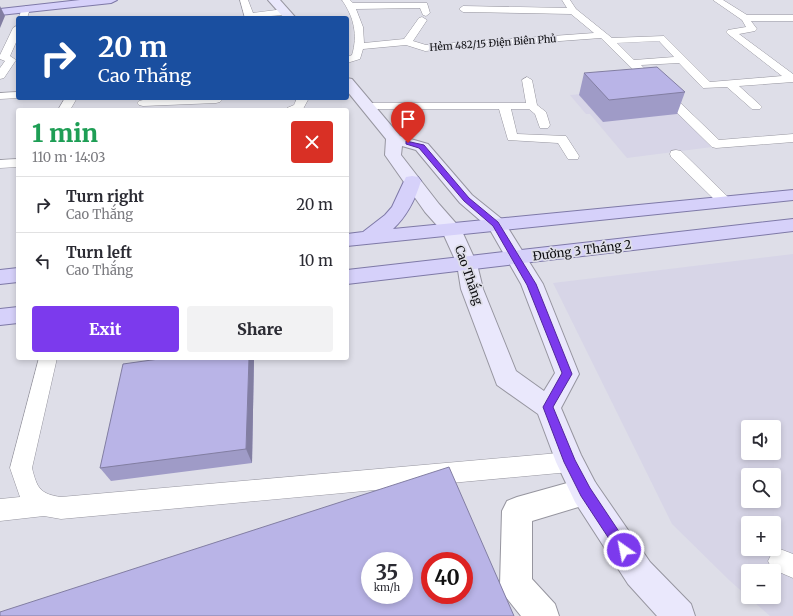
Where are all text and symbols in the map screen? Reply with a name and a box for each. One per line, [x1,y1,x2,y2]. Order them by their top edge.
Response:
text: 20 m [98,29,167,65]
icon: right [32,32,84,84]
street label: Hẻm 482/15 Điện Biên Phủ [429,32,557,54]
text: Cao Thắng [98,64,191,87]
pin [391,102,425,143]
icon: arrive [397,108,419,130]
text: 1 min [32,118,98,149]
button: close [291,121,333,163]
text: 110 m · 14:03 [32,149,106,166]
text: Turn right [66,187,144,206]
icon: right [32,194,54,216]
text: 20 m [296,195,333,214]
text: Cao Thắng [66,206,133,223]
street label: Đường 3 Tháng 2 [532,237,632,263]
text: Turn left [66,243,132,262]
street label: Cao Thắng [452,243,488,307]
icon: left [32,250,54,272]
text: 10 m [299,251,333,270]
text: Cao Thắng [66,262,133,279]
button: Exit [32,306,179,352]
button: Share [187,306,333,352]
map controls [741,420,781,604]
button: sound [741,420,781,460]
button: search [741,468,781,508]
button: + [741,516,781,556]
position arrow [603,529,645,571]
speed limit sign: 40 [421,552,473,604]
text: 35 [376,560,398,585]
button: − [741,564,781,604]
text: km/h [374,581,400,594]

